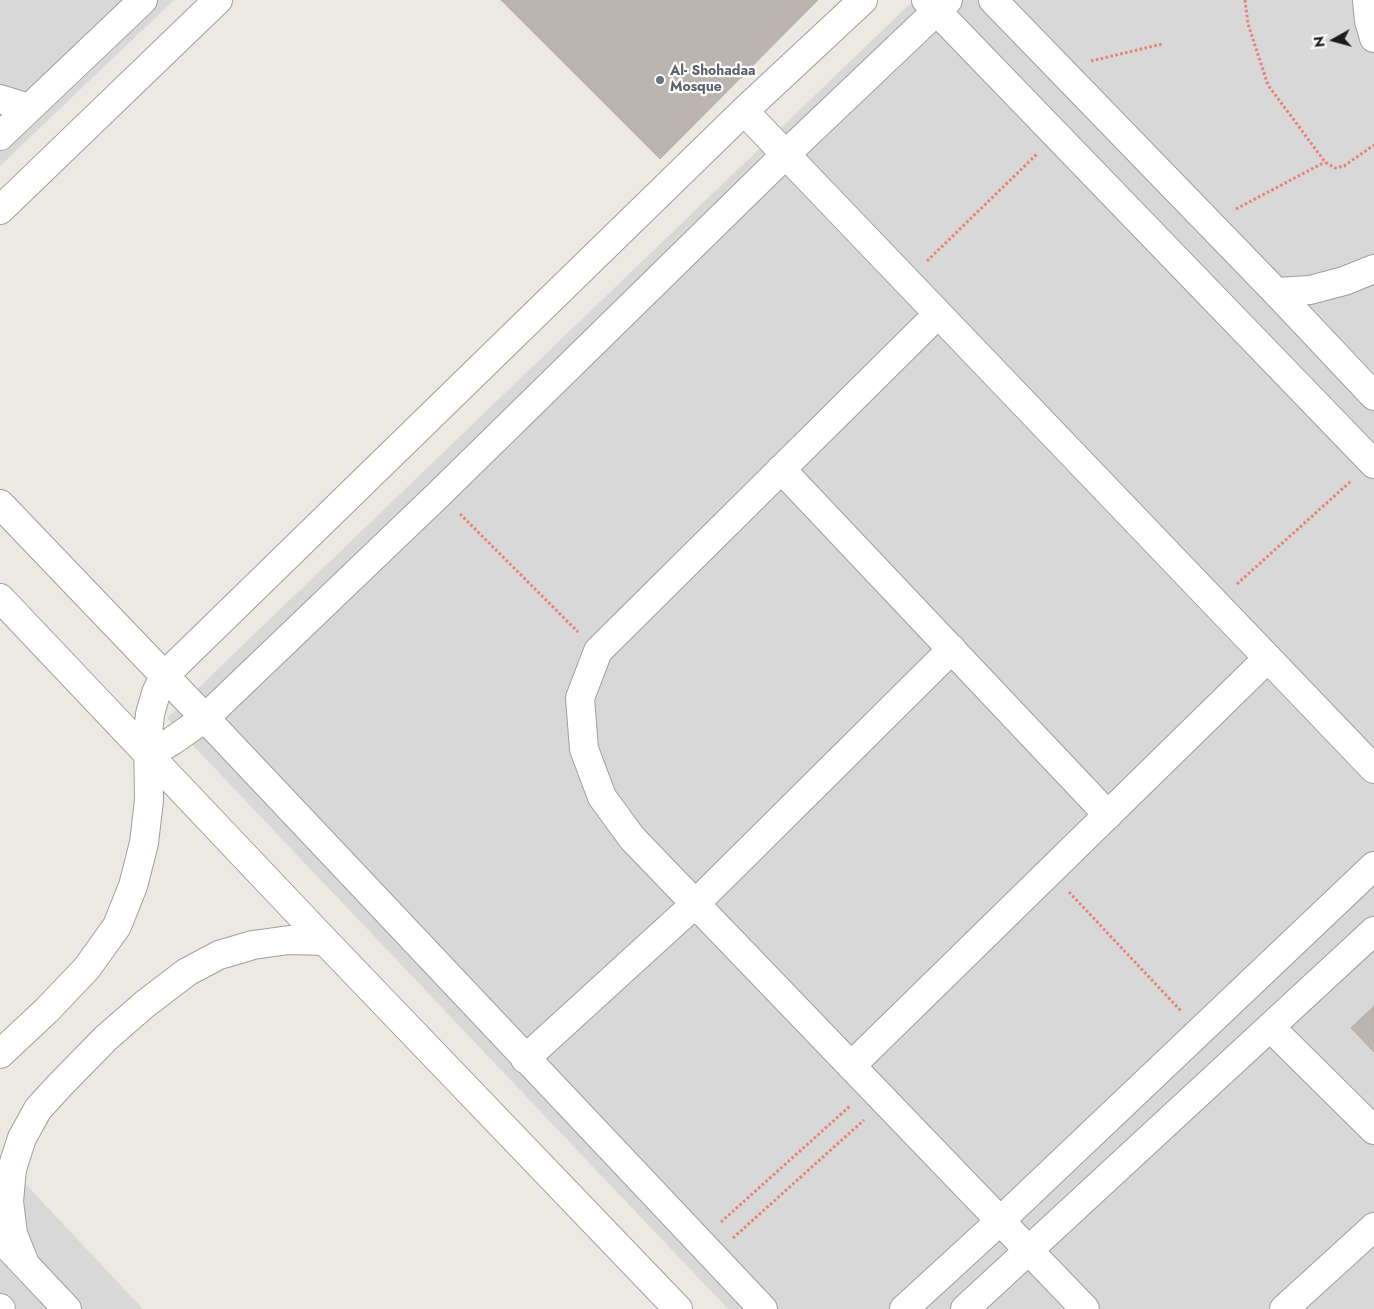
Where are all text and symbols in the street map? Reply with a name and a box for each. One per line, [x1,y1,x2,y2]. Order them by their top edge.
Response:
north arrow [1309,15,1359,65]
text: N [1309,35,1330,49]
place label: Al- Shohadaa Mosque [670,64,756,96]
marker: Al- Shohadaa Mosque [654,74,666,86]

